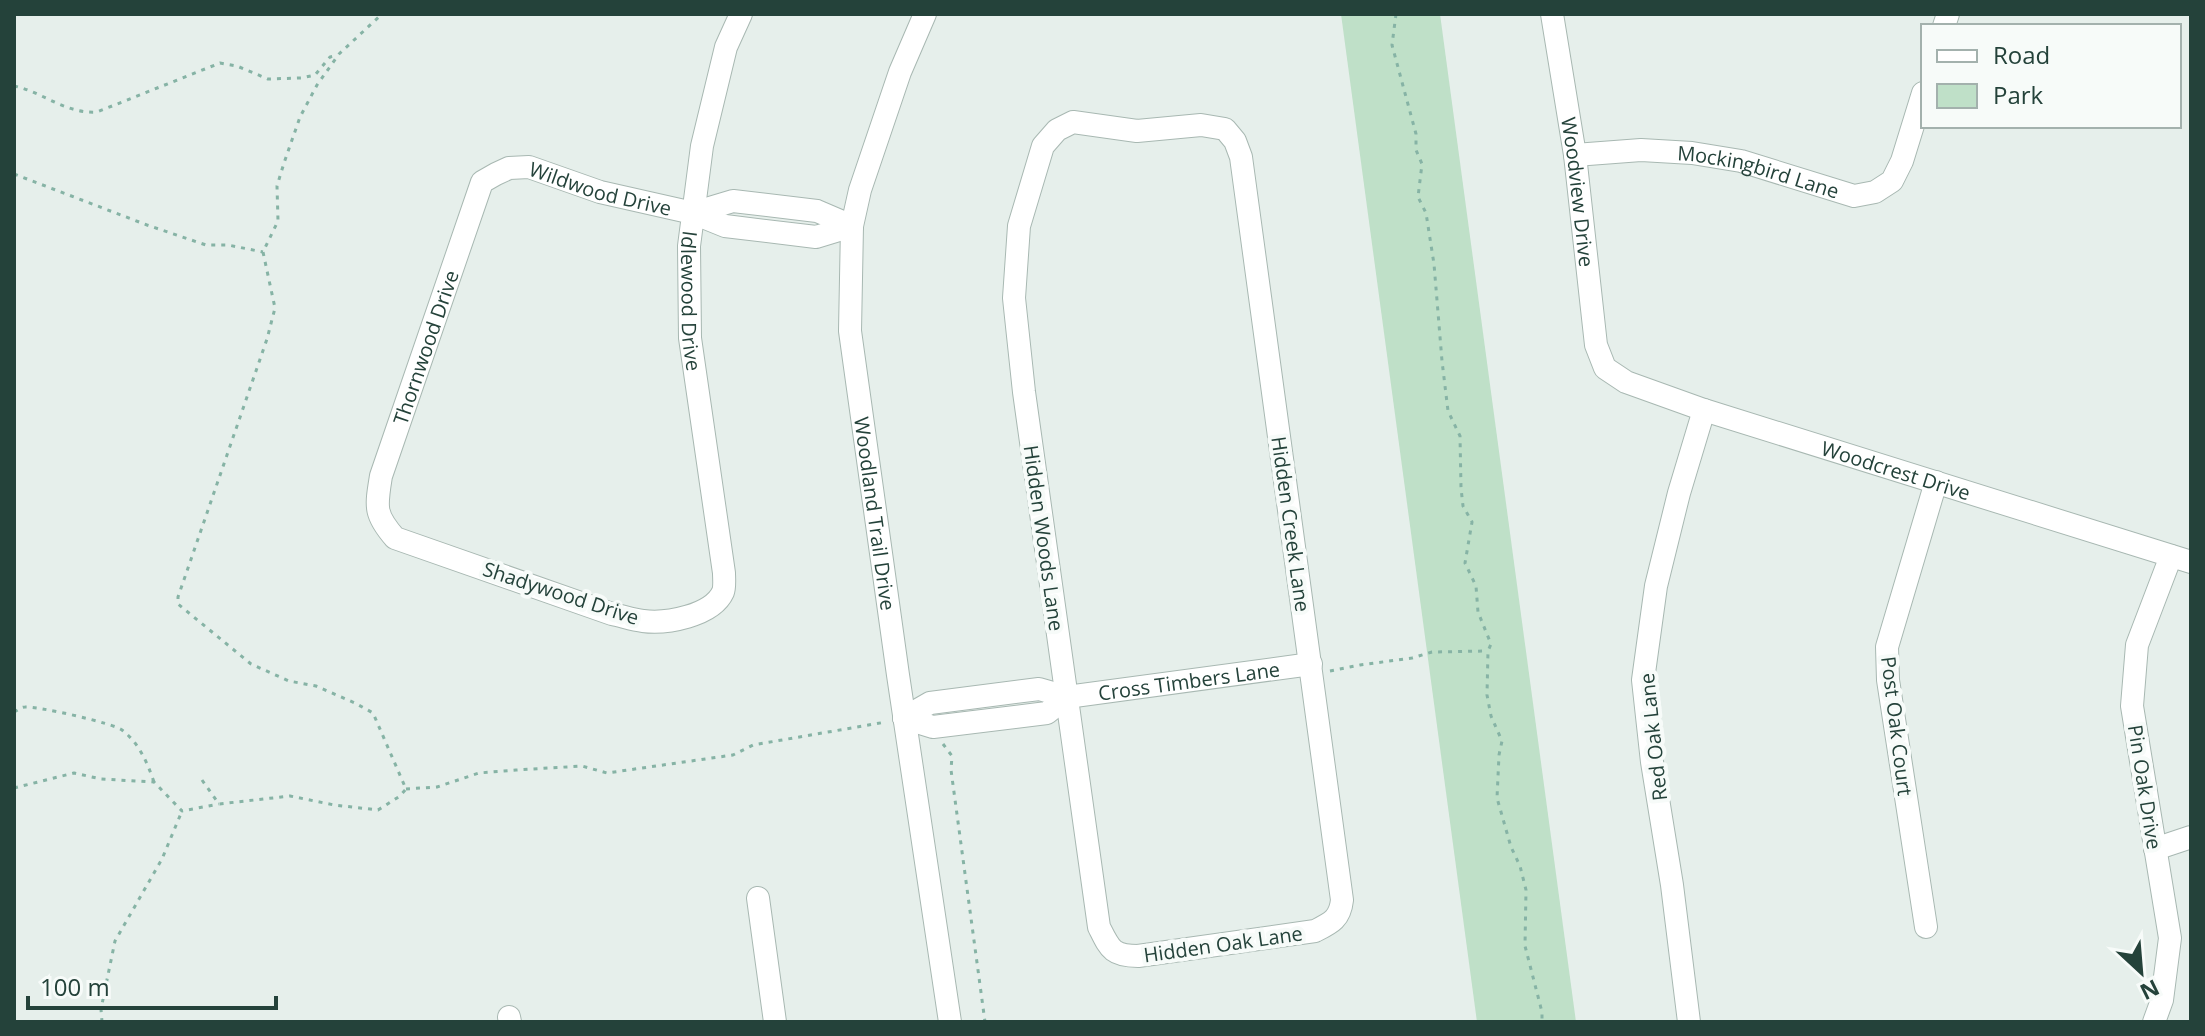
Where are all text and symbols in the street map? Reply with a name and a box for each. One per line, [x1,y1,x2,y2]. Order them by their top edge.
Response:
legend [1921,24,2181,128]
text: Road [1993,38,2050,71]
text: Park [1993,78,2044,111]
street label: Woodview Drive [1556,115,1601,268]
street label: Mockingbird Lane [1677,139,1843,204]
street label: Wildwood Drive [526,155,674,221]
street label: Idlewood Drive [675,229,708,373]
street label: Thornwood Drive [386,266,464,428]
street label: Woodland Trail Drive [849,415,902,612]
street label: Woodcrest Drive [1818,434,1974,506]
street label: Hidden Creek Lane [1265,435,1317,613]
street label: Hidden Woods Lane [1018,443,1070,633]
street label: Shadywood Drive [480,555,642,631]
street label: Cross Timbers Lane [1096,655,1281,706]
street label: Post Oak Court [1875,655,1919,797]
street label: Red Oak Lane [1633,672,1673,802]
street label: Pin Oak Drive [2122,723,2168,851]
street label: Hidden Oak Lane [1142,919,1304,969]
north arrow [2101,932,2181,1012]
scale bar [28,960,276,1010]
text: 100 m [40,970,110,1003]
text: N [2136,973,2165,1008]

